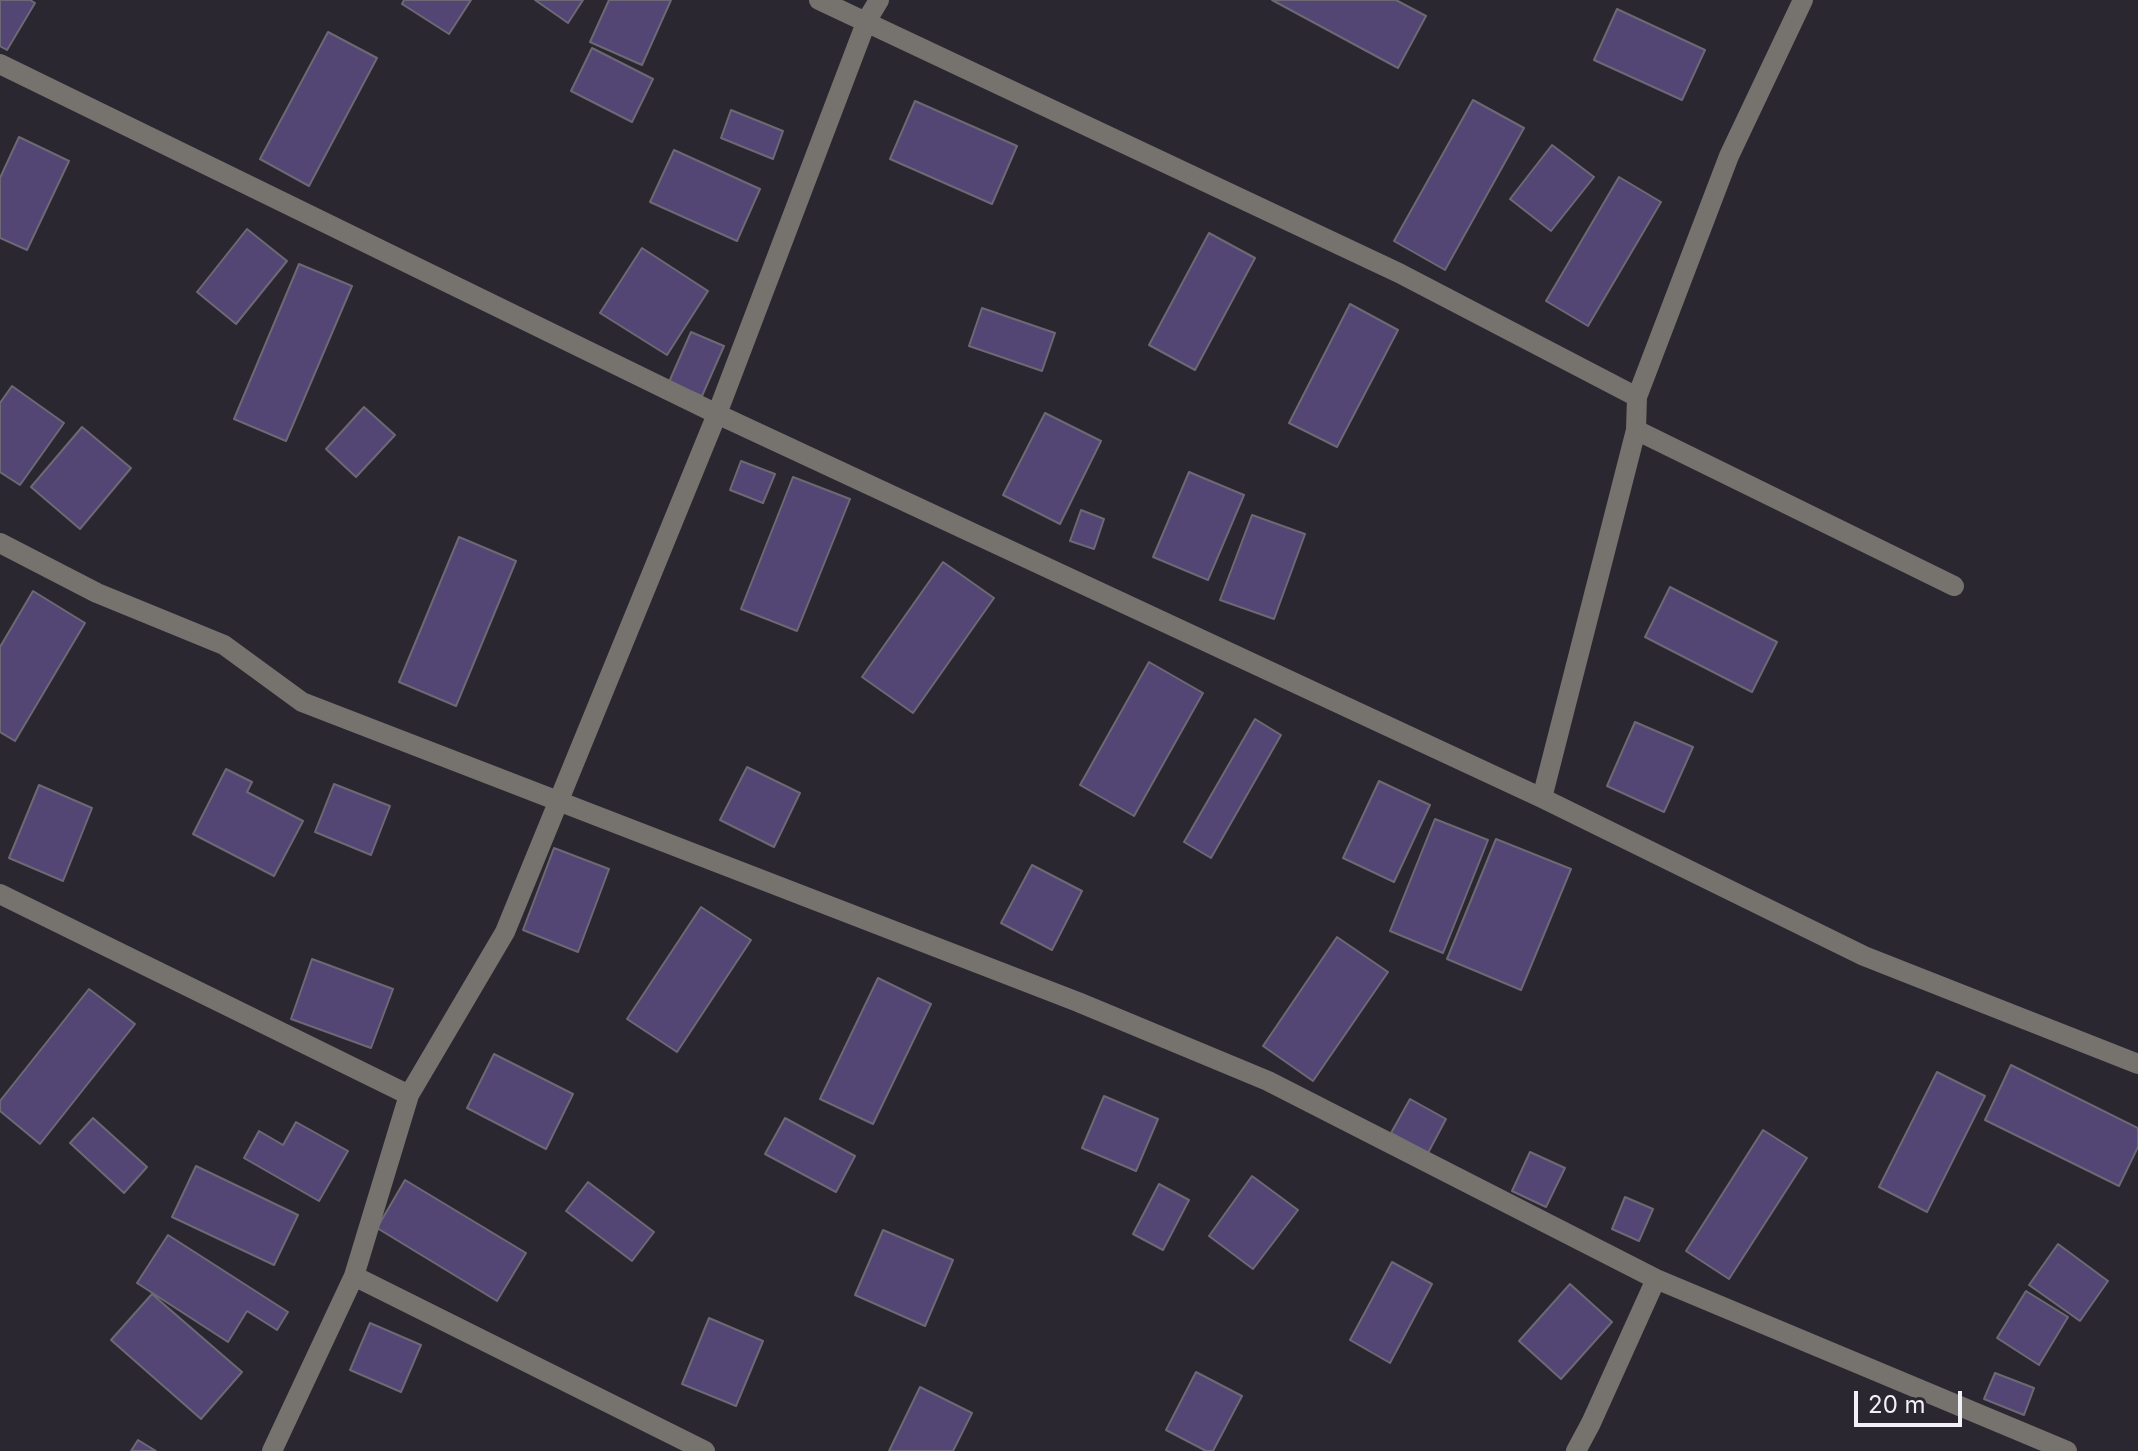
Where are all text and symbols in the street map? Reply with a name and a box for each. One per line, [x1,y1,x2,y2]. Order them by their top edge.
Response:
scale bar [1858,1375,1966,1425]
text: 20 m [1868,1390,1926,1419]

